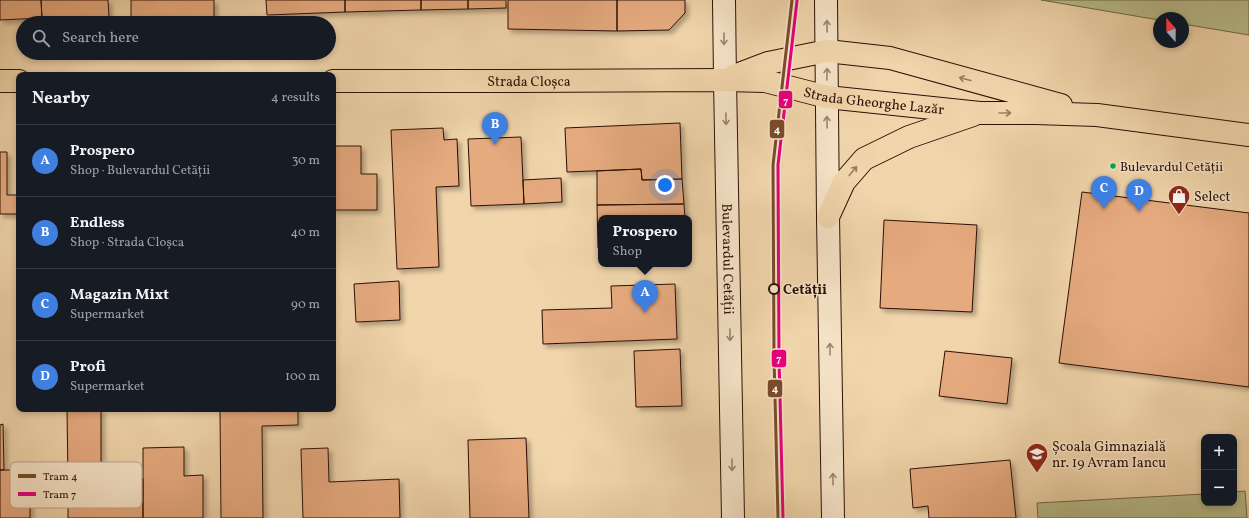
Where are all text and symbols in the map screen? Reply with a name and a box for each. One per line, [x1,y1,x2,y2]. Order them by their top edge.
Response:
north arrow [1153,12,1189,48]
search box [16,16,336,60]
one-way arrow [823,20,830,33]
icon: search [30,27,52,49]
text: Search here [62,28,139,49]
one-way arrow [720,32,728,45]
one-way arrow [823,68,831,81]
street label: Strada Cloșca [487,73,571,92]
one-way arrow [958,75,971,82]
street label: Strada Gheorghe Lazăr [801,83,945,120]
text: Nearby [32,87,90,110]
text: 4 results [271,89,320,107]
line badge: 7 [778,90,793,109]
text: 7 [783,94,789,109]
one-way arrow [998,109,1011,117]
pin: B [482,112,508,145]
one-way arrow [722,112,729,125]
one-way arrow [823,116,831,129]
line badge: 4 [769,119,785,139]
text: 4 [774,123,781,138]
text: Prospero [70,141,135,162]
text: A [40,152,50,170]
text: 30 m [292,152,320,170]
place label: Bulevardul Cetății [1120,159,1223,177]
marker: Bulevardul Cetății [1108,161,1118,171]
text: Shop · Bulevardul Cetății [70,162,210,180]
one-way arrow [849,166,858,177]
your location [655,175,675,195]
pin: C [1091,176,1117,209]
pin: D [1126,179,1152,212]
shop icon: Select [1166,183,1192,216]
place label: Select [1194,188,1230,207]
street label: Bulevardul Cetății [716,203,737,315]
text: Endless [70,213,125,234]
popup [598,215,692,267]
text: Prospero [613,222,677,243]
text: B [41,224,49,242]
text: 40 m [291,224,320,242]
text: Shop · Strada Cloșca [70,234,184,252]
text: Shop [613,243,642,261]
pin: A [632,280,658,313]
place label: Cetății [783,281,827,300]
marker: Cetății [768,283,780,295]
text: Magazin Mixt [70,285,169,306]
text: C [41,296,49,314]
text: 90 m [291,296,320,314]
text: Supermarket [70,306,145,324]
one-way arrow [726,328,734,341]
one-way arrow [826,343,834,356]
line badge: 7 [771,349,787,368]
text: 7 [776,352,782,367]
text: Profi [70,357,106,378]
text: D [40,368,50,386]
text: 100 m [285,368,320,386]
text: Supermarket [70,378,145,396]
line badge: 4 [767,379,783,398]
text: 4 [772,382,779,397]
map controls [1201,434,1237,506]
button: + [1201,434,1237,470]
place label: Școala Gimnazială nr. 19 Avram Iancu [1052,438,1166,473]
school or university icon: Școala Gimnazială nr. 19 Avram Iancu [1024,441,1050,474]
one-way arrow [728,458,736,471]
legend [10,462,142,508]
text: Tram 4 [43,470,78,485]
button: − [1201,470,1237,506]
one-way arrow [829,473,836,486]
text: Tram 7 [43,488,76,503]

